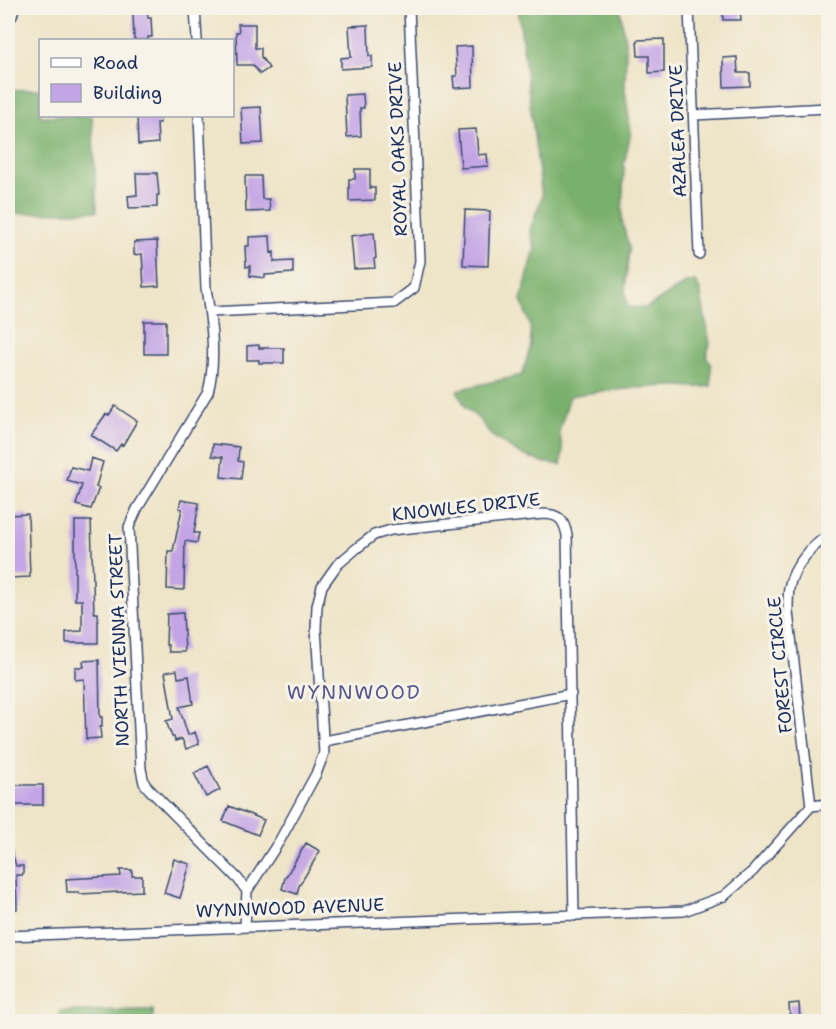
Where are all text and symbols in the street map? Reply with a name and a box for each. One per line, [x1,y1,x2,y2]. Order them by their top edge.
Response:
legend [39,39,234,117]
text: Road [93,51,138,75]
street label: ROYAL OAKS DRIVE [383,61,413,237]
street label: AZALEA DRIVE [664,64,692,198]
text: Building [93,81,162,105]
street label: KNOWLES DRIVE [391,487,541,527]
street label: NORTH VIENNA STREET [103,533,135,747]
street label: FOREST CIRCLE [762,596,798,734]
district label: WYNNWOOD [287,679,421,705]
street label: WYNNWOOD AVENUE [195,893,385,923]

